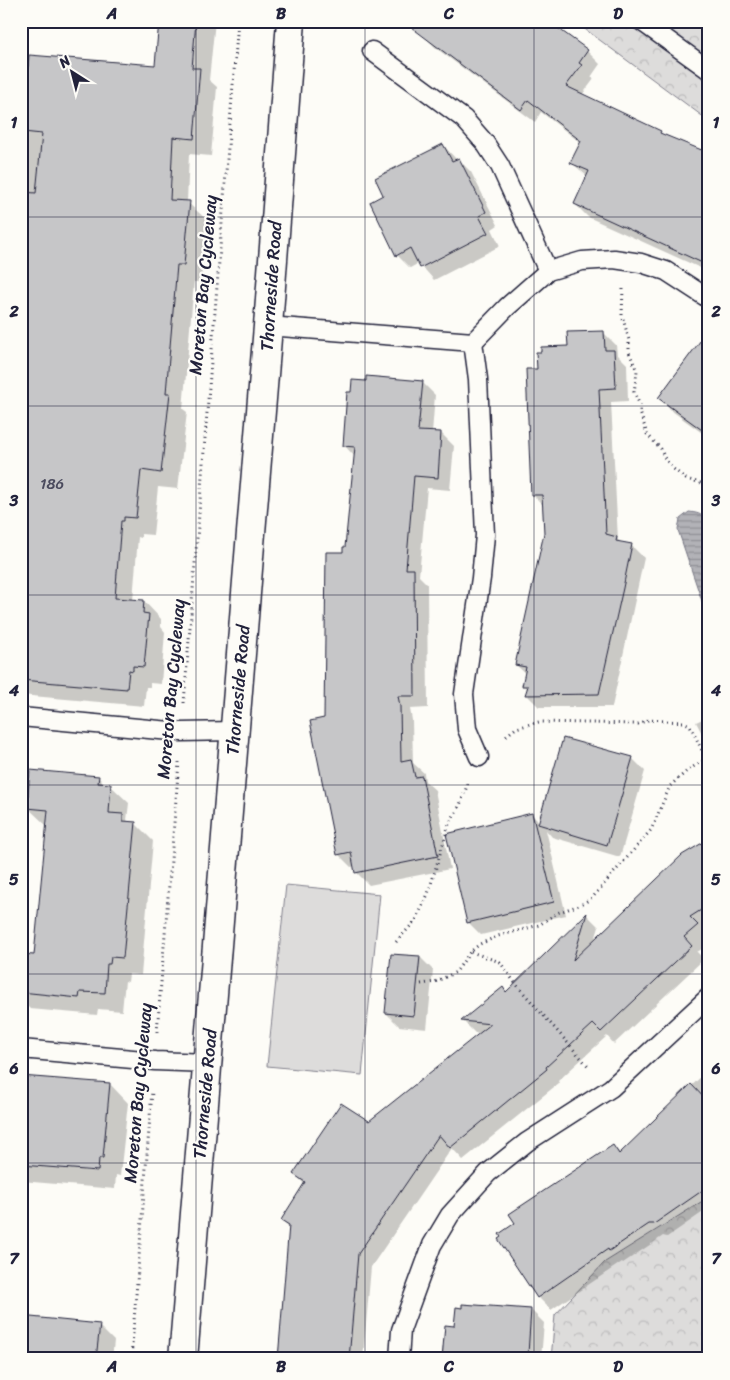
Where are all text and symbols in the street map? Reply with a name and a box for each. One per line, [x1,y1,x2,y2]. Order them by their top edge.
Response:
text: A [106,0,117,28]
text: B [276,0,287,28]
text: C [443,0,455,28]
text: D [613,0,623,28]
north arrow [48,48,98,98]
text: N [53,49,76,75]
text: 1 [11,108,18,137]
text: 1 [713,108,720,137]
street label: Moreton Bay Cycleway [179,193,227,376]
street label: Thorneside Road [250,218,292,352]
text: 2 [8,297,19,326]
text: 2 [710,297,721,326]
house number: 186 [40,471,64,497]
text: 3 [9,486,19,515]
text: 3 [711,486,721,515]
street label: Moreton Bay Cycleway [147,597,195,780]
street label: Thorneside Road [216,622,260,756]
text: 4 [8,676,19,705]
text: 4 [710,676,721,705]
text: 5 [9,865,19,894]
text: 5 [711,865,721,894]
street label: Moreton Bay Cycleway [114,1001,162,1184]
street label: Thorneside Road [183,1026,227,1160]
text: 6 [8,1054,19,1083]
text: 6 [710,1054,721,1083]
text: 7 [9,1244,20,1273]
text: 7 [711,1244,722,1273]
text: A [106,1352,117,1380]
text: B [276,1352,287,1380]
text: C [443,1352,455,1380]
text: D [613,1352,623,1380]

